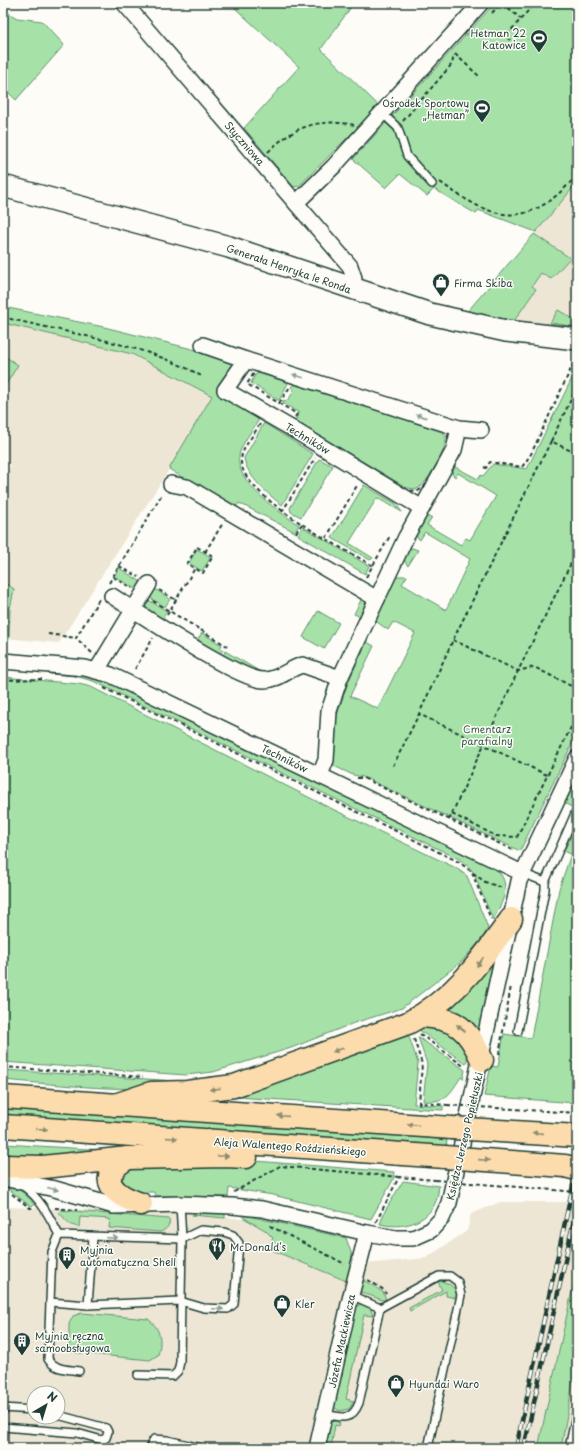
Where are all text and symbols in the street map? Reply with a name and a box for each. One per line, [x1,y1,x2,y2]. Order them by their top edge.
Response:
place label: Hetman 22 Katowice [470,25,526,52]
sports icon: Hetman 22 Katowice [529,28,549,53]
place label: Ośrodek Sportowy „Hetman” [382,95,469,122]
sports icon: Ośrodek Sportowy „Hetman” [472,98,492,123]
street label: Styczniowa [221,118,269,170]
street label: Generała Henryka le Ronda [224,240,354,297]
shop icon: Firma Skiba [431,272,451,297]
place label: Firma Skiba [454,275,513,290]
one-way arrow [291,373,303,379]
one-way arrow [415,413,427,419]
street label: Techników [283,419,334,458]
park label: Cmentarz parafialny [461,721,513,748]
street label: Techników [259,740,311,776]
one-way arrow [476,956,484,967]
one-way arrow [455,1023,466,1032]
one-way arrow [332,1047,344,1053]
street label: Księdza Jerzego Popiełuszki [442,1070,486,1201]
one-way arrow [209,1085,221,1092]
one-way arrow [277,1113,289,1120]
one-way arrow [407,1122,419,1129]
one-way arrow [36,1125,48,1132]
one-way arrow [532,1130,544,1137]
street label: Aleja Walentego Roździeńskiego [213,1133,367,1159]
one-way arrow [166,1134,178,1141]
one-way arrow [217,1153,230,1159]
one-way arrow [478,1157,490,1164]
one-way arrow [47,1186,59,1192]
one-way arrow [106,1235,119,1241]
restaurant icon: McDonald's [207,1236,227,1261]
place label: McDonald's [230,1239,287,1254]
place label: Myjnia automatyczna Shell [80,1242,176,1270]
building icon: Myjnia automatyczna Shell [57,1245,77,1270]
street label: Józefa Mackiewicza [324,1292,358,1389]
shop icon: Kler [272,1293,292,1318]
place label: Kler [295,1296,315,1311]
one-way arrow [212,1305,224,1312]
place label: Myjnia ręczna samoobsługowa [35,1328,111,1355]
building icon: Myjnia ręczna samoobsługowa [12,1331,32,1356]
shop icon: Hyundai Waro [386,1373,406,1398]
place label: Hyundai Waro [409,1376,479,1391]
north arrow [26,1385,66,1425]
text: N [44,1387,61,1406]

